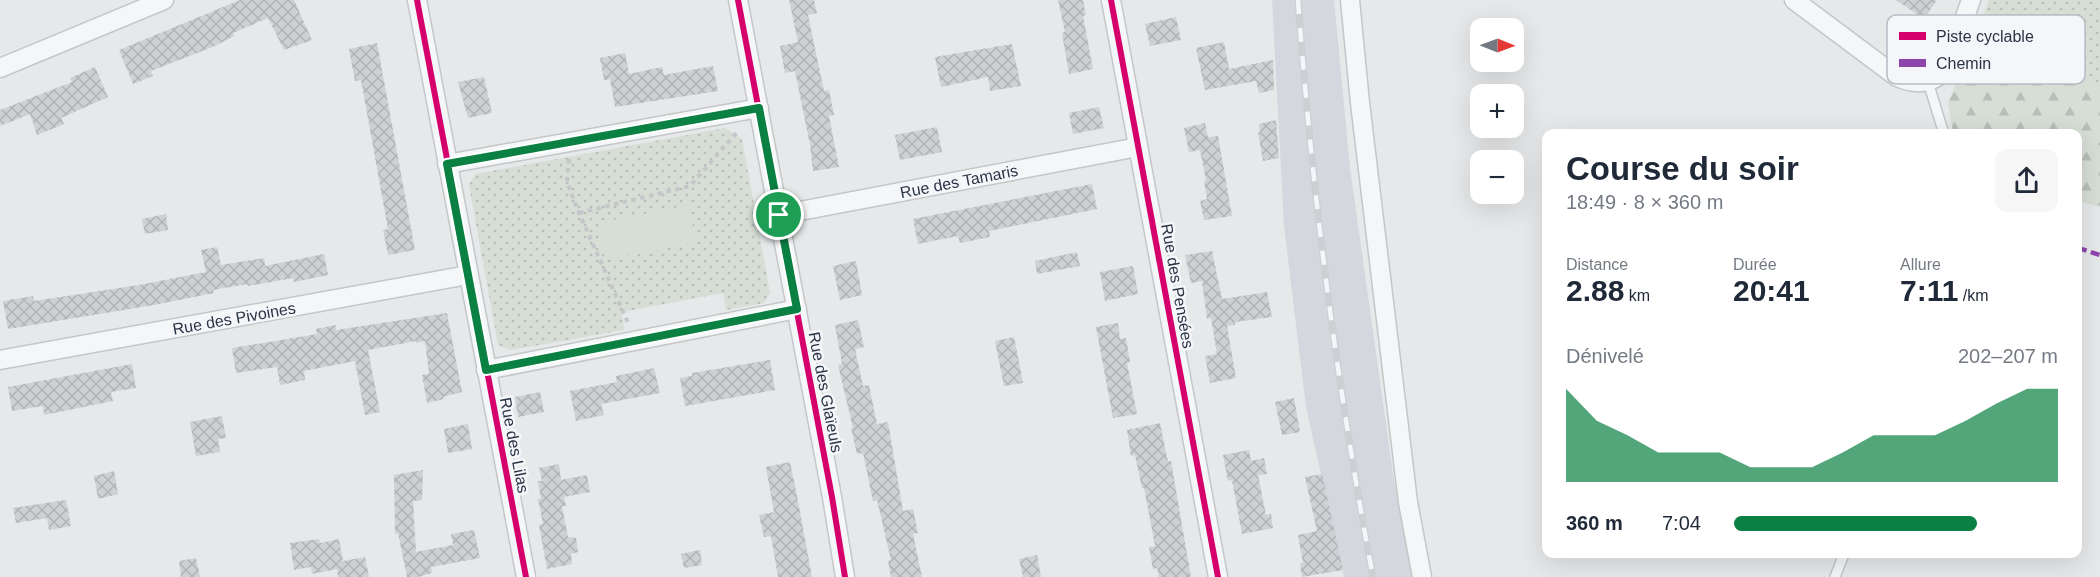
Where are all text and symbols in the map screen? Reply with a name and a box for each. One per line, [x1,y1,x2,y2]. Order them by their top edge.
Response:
legend [1887,15,2085,84]
north arrow [1470,18,1524,72]
map controls [1470,18,1524,204]
text: Piste cyclable [1936,28,2034,45]
text: Chemin [1936,55,1991,72]
button: + [1470,84,1524,138]
button: share [1995,149,2058,212]
button: − [1470,150,1524,204]
text: Course du soir [1566,150,1799,187]
street label: Rue des Tamaris [899,162,1019,201]
pin [753,189,804,240]
text: 18:49 · 8 × 360 m [1566,191,1723,213]
icon: arrive [762,198,795,231]
street label: Rue des Pensées [1158,222,1197,350]
text: Distance [1566,256,1628,273]
text: Durée [1733,256,1777,273]
text: Allure [1900,256,1941,273]
text: 2.88 [1566,274,1624,307]
text: 20:41 [1733,274,1810,307]
text: 7:11 [1900,274,1958,307]
text: km [1624,287,1650,304]
text: /km [1958,287,1989,304]
street label: Rue des Pivoines [171,299,297,338]
street label: Rue des Glaïeuls [805,330,846,454]
text: Dénivelé [1566,345,1644,367]
text: 202–207 m [1958,345,2058,367]
street label: Rue des Lilas [497,396,532,494]
text: 360 m [1566,512,1623,534]
text: 7:04 [1662,512,1701,534]

